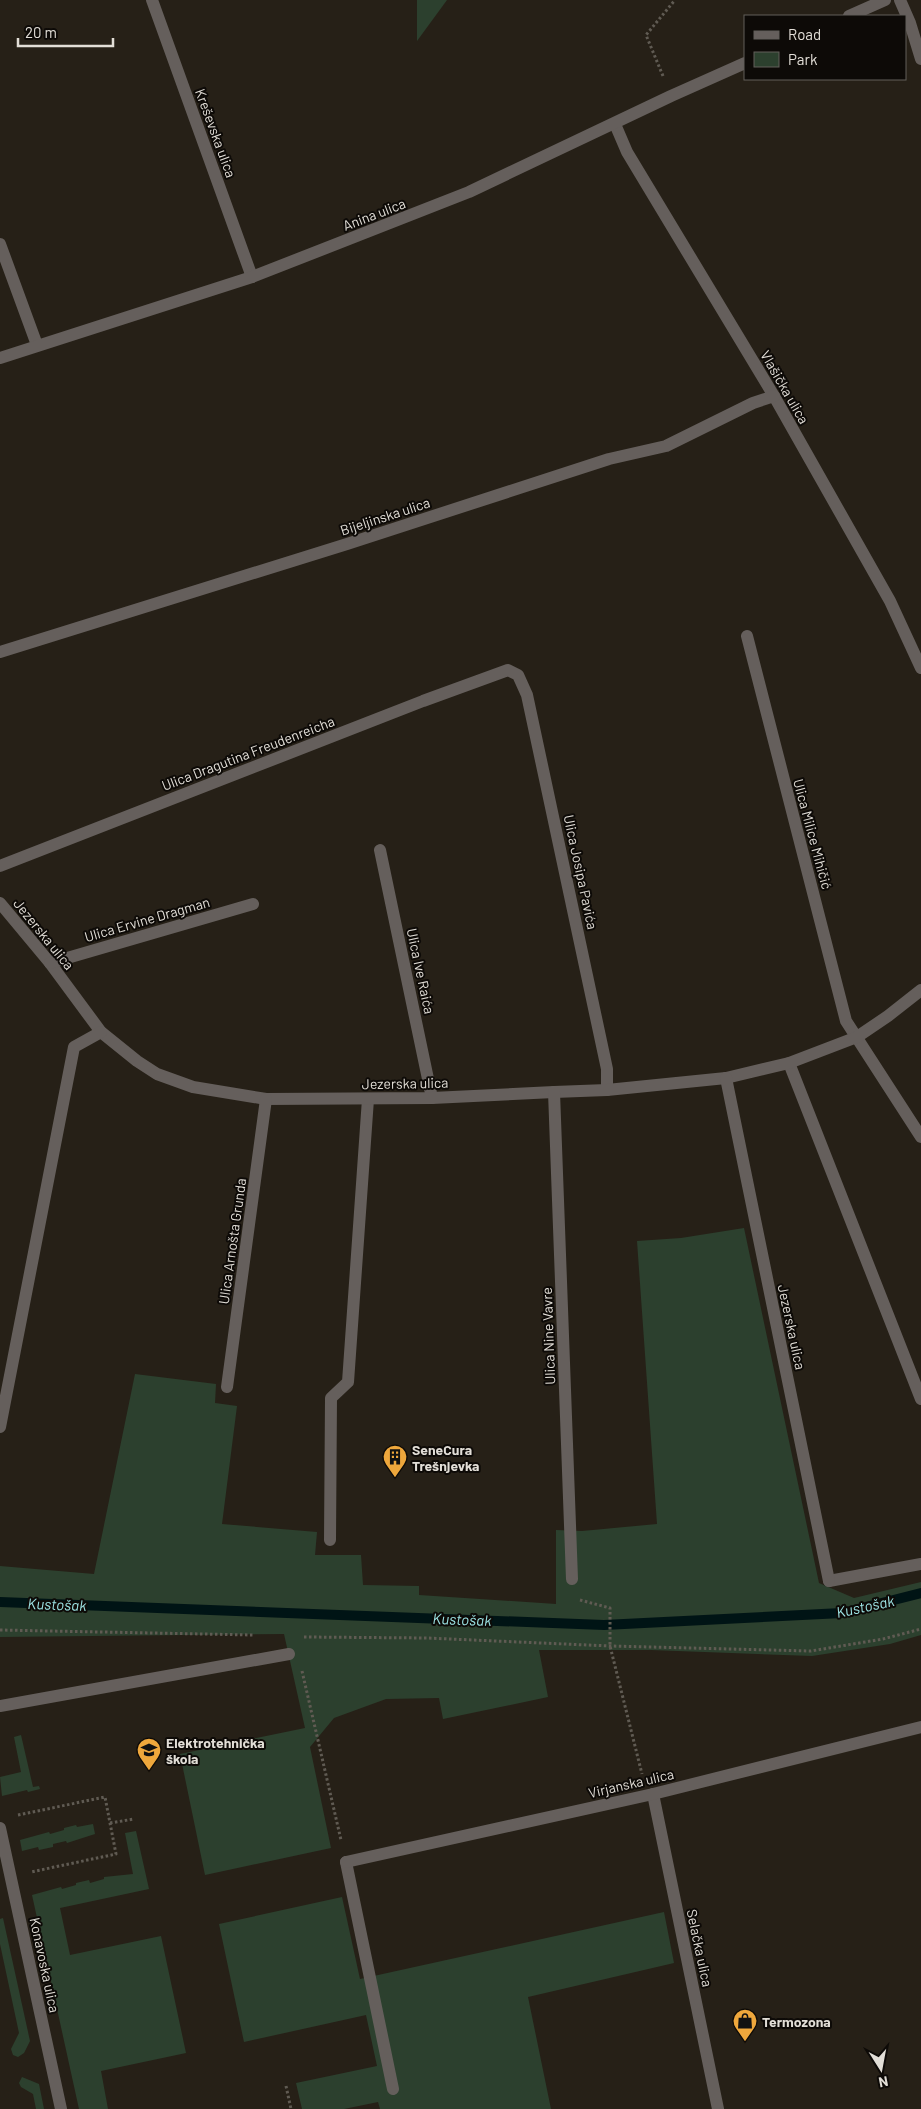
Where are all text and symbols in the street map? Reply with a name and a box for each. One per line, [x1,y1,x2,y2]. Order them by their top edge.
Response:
scale bar [18,15,112,47]
legend [744,15,906,80]
text: 20 m [25,23,57,41]
text: Road [788,25,821,43]
text: Park [788,50,818,68]
street label: Kreševska ulica [192,86,240,180]
street label: Anina ulica [340,194,408,234]
street label: Vlašička ulica [757,347,813,427]
street label: Bijeljinska ulica [338,493,432,539]
street label: Ulica Dragutina Freudenreicha [159,712,337,794]
street label: Ulica Milice Mihičić [790,777,836,891]
street label: Ulica Josipa Pavića [561,813,601,931]
street label: Ulica Ervine Dragman [82,893,212,945]
street label: Jezerska ulica [10,895,78,973]
street label: Ulica Ive Raića [404,927,438,1015]
street label: Jezerska ulica [362,1074,448,1092]
street label: Ulica Arnošta Grunda [215,1177,249,1305]
street label: Jezerska ulica [775,1283,809,1371]
street label: Ulica Nine Vavre [538,1287,558,1385]
place label: SeneCura Trešnjevka [412,1441,479,1474]
building icon: SeneCura Trešnjevka [382,1444,408,1478]
water label: Kustošak [834,1591,896,1621]
water label: Kustošak [27,1594,87,1614]
water label: Kustošak [432,1609,492,1629]
place label: Elektrotehnička škola [166,1734,265,1767]
school or university icon: Elektrotehnička škola [136,1737,162,1771]
street label: Virjanska ulica [587,1765,675,1801]
street label: Selačka ulica [683,1908,717,1988]
street label: Konavoska ulica [27,1916,63,2014]
shop icon: Termozona [732,2008,758,2042]
place label: Termozona [762,2013,831,2030]
north arrow [856,2044,906,2094]
text: N [877,2073,890,2091]

